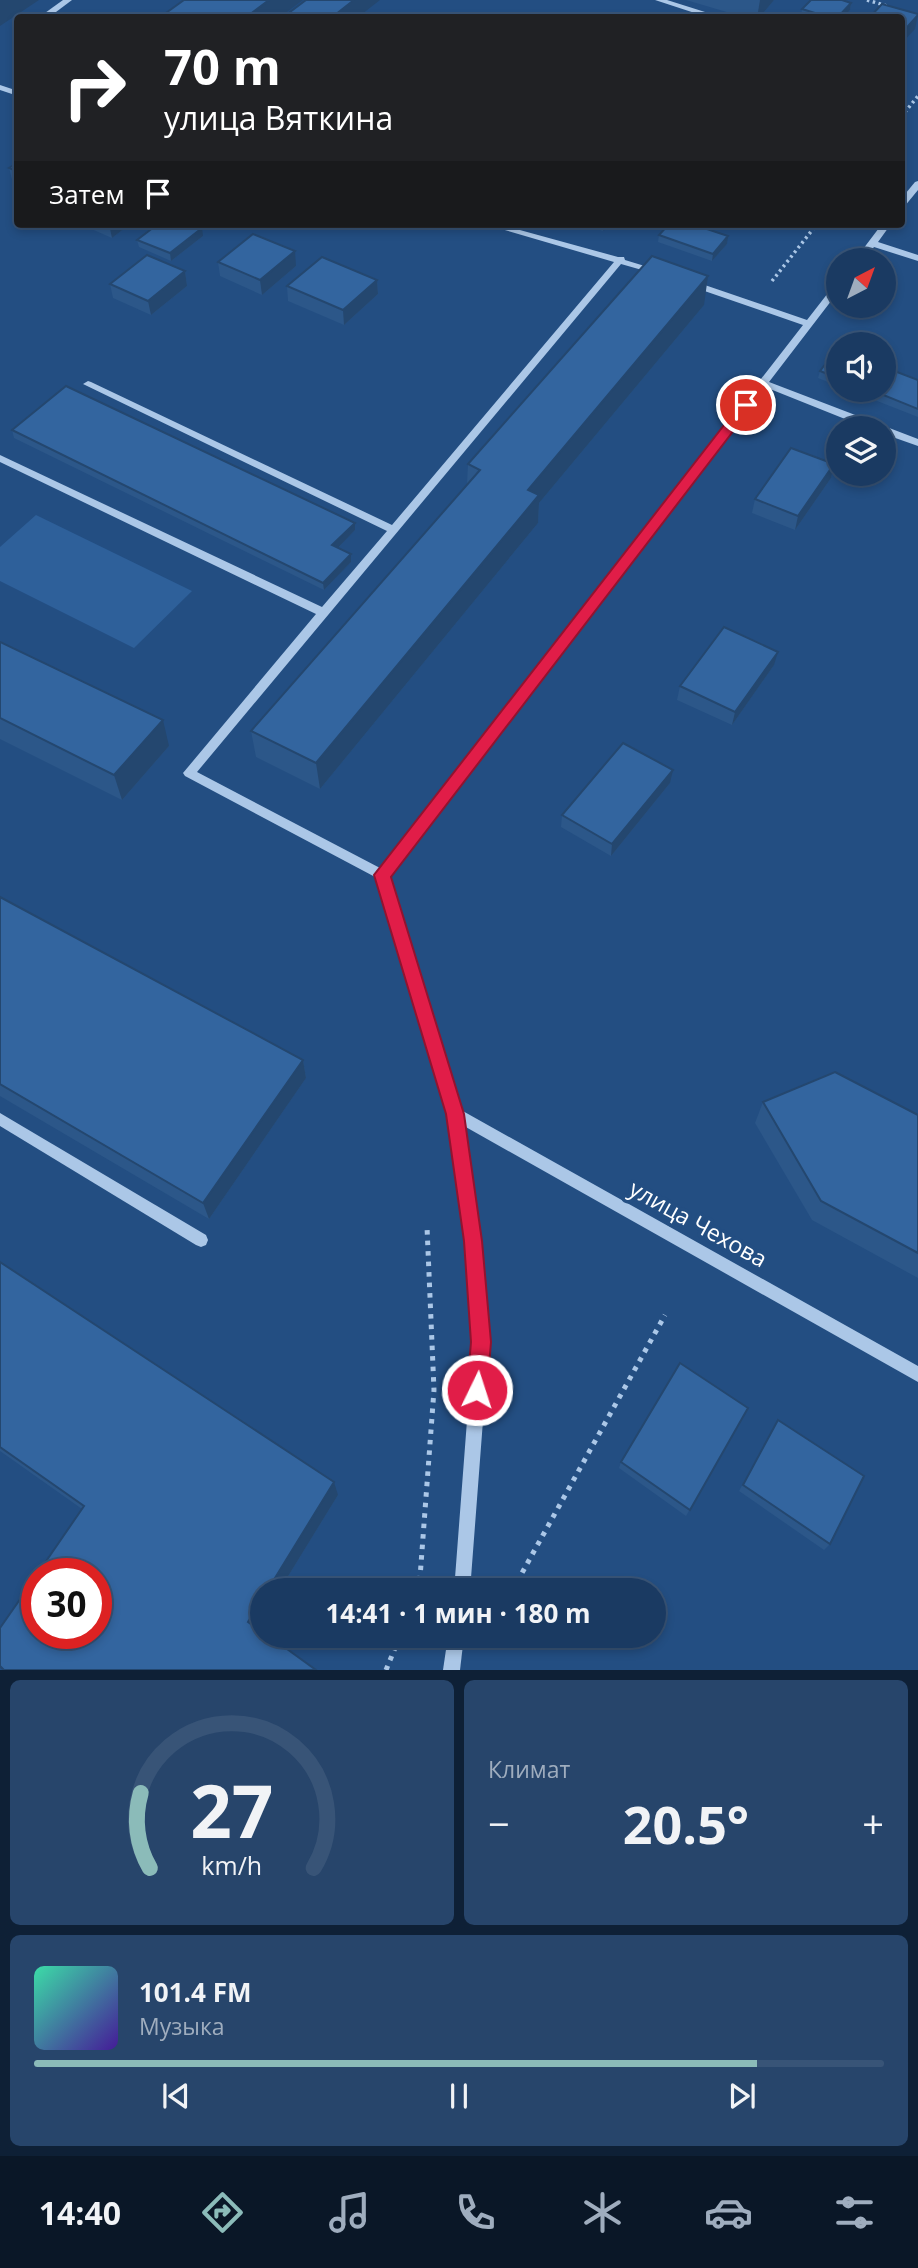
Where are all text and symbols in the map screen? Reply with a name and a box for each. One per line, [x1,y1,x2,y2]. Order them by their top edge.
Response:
text: 70 m [164,33,281,99]
icon: right [49,42,140,133]
text: улица Вяткина [164,96,393,139]
icon: arrive [139,175,177,213]
text: Затем [49,176,125,212]
north arrow [826,248,896,318]
map controls [826,248,896,486]
button: sound [826,332,896,402]
pin [716,375,776,435]
icon: arrive [727,386,765,424]
button: layers [826,416,896,486]
street label: улица Чехова [624,1172,773,1274]
position arrow [440,1353,514,1427]
speed limit sign: 30 [21,1558,112,1649]
text: 14:41 · 1 мин · 180 m [325,1595,591,1631]
text: Климат [488,1753,570,1785]
text: 27 [190,1761,274,1860]
text: 20.5° [623,1788,749,1859]
text: − [488,1797,510,1849]
text: + [862,1797,884,1849]
text: km/h [202,1848,262,1882]
text: 101.4 FM [139,1974,251,2010]
text: Музыка [139,2010,225,2042]
icon: previous [157,2077,195,2115]
icon: pause [440,2077,478,2115]
icon: next [723,2077,761,2115]
icon: directions [198,2188,247,2237]
icon: music [325,2188,374,2237]
icon: phone [451,2188,500,2237]
icon: climate [578,2188,627,2237]
icon: car [704,2188,753,2237]
icon: filters [830,2188,879,2237]
text: 14:40 [39,2191,121,2234]

